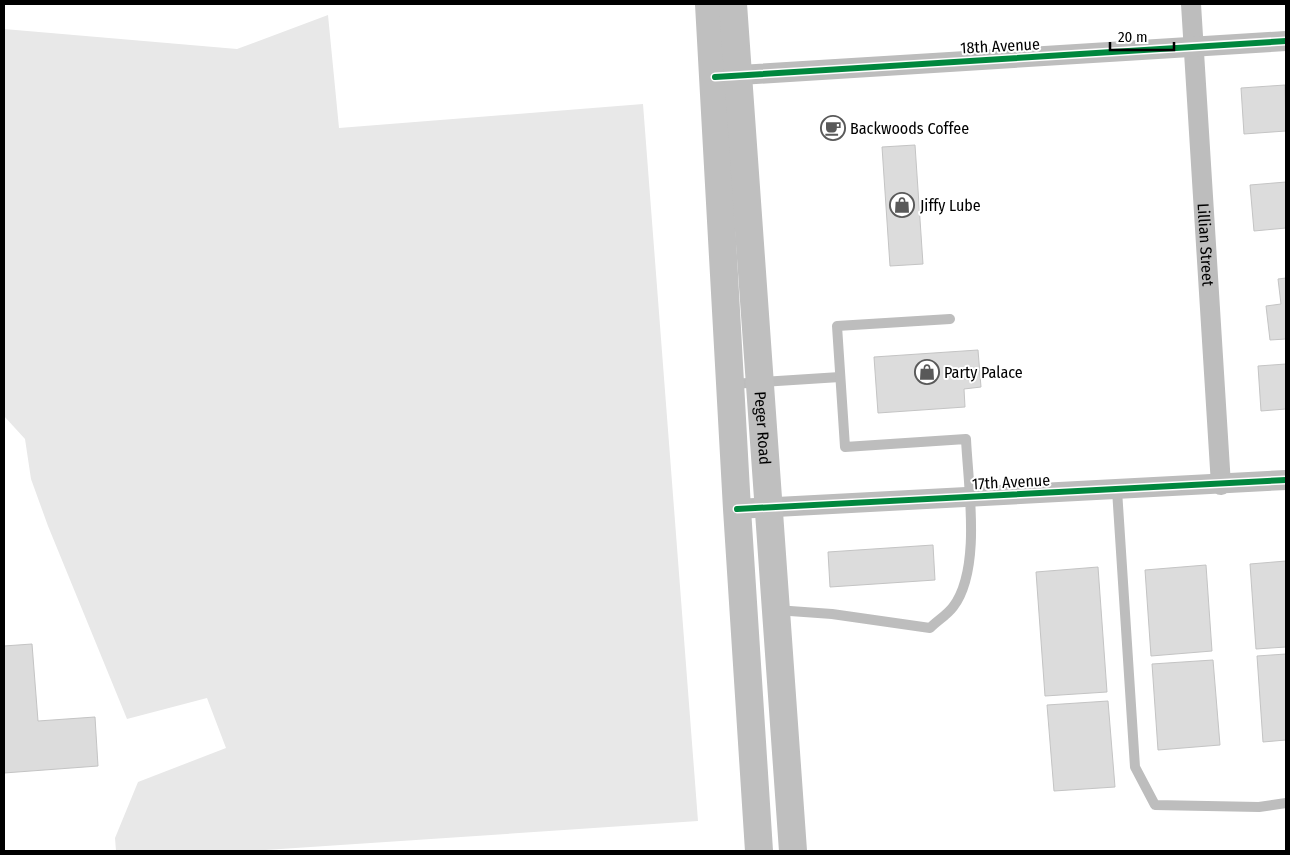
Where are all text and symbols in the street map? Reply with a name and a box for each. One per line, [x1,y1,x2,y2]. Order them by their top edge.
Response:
scale bar [1110,20,1174,52]
text: 20 m [1118,28,1148,46]
street label: 18th Avenue [960,34,1040,58]
cafe icon: Backwoods Coffee [820,115,846,141]
place label: Backwoods Coffee [850,119,969,138]
shop icon: Jiffy Lube [889,192,915,218]
place label: Jiffy Lube [920,196,981,215]
street label: Lillian Street [1194,202,1218,287]
shop icon: Party Palace [914,359,940,385]
place label: Party Palace [944,363,1023,382]
street label: Peger Road [751,391,775,465]
street label: 17th Avenue [971,470,1051,494]

